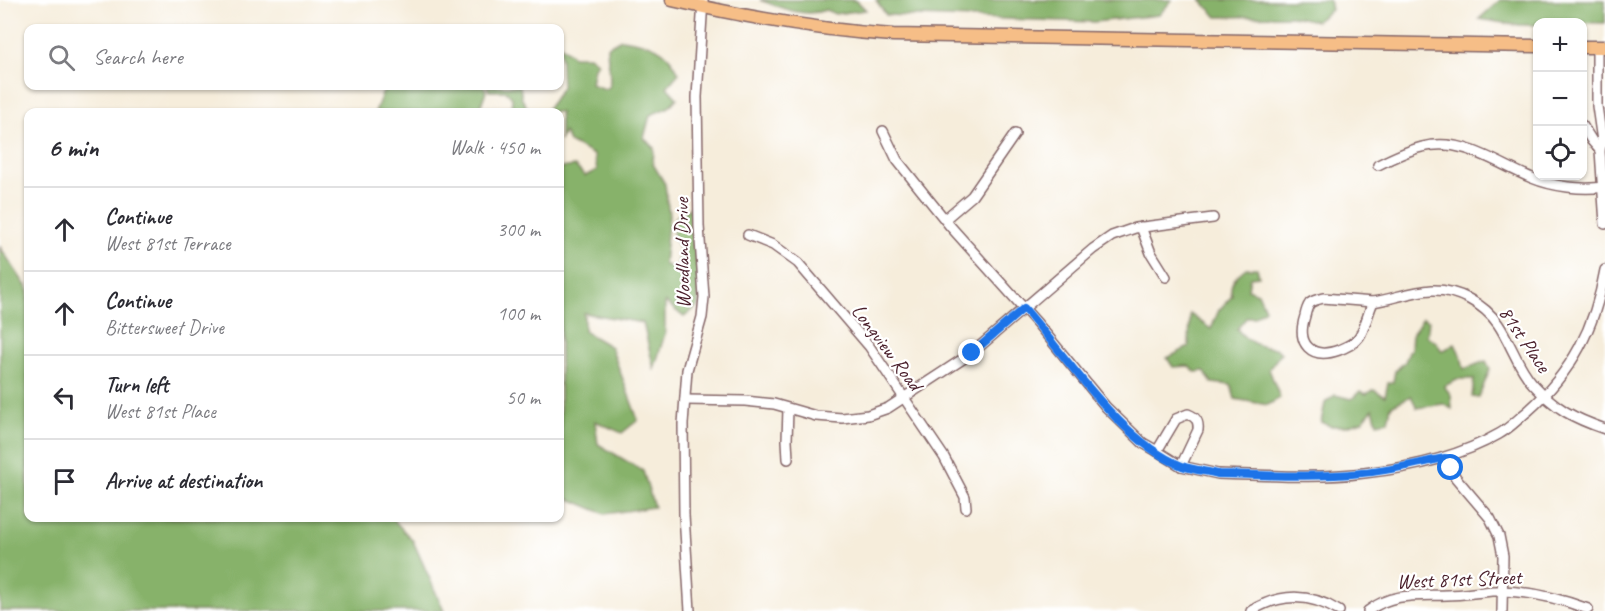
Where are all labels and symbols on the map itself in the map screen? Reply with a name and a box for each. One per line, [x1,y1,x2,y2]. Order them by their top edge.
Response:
street label: Woodland Drive [668,196,696,308]
street label: Longview Road [846,298,930,399]
street label: 81st Place [1493,301,1557,378]
route end [958,339,984,365]
route start [1437,454,1463,480]
street label: West 81st Street [1396,564,1524,594]

